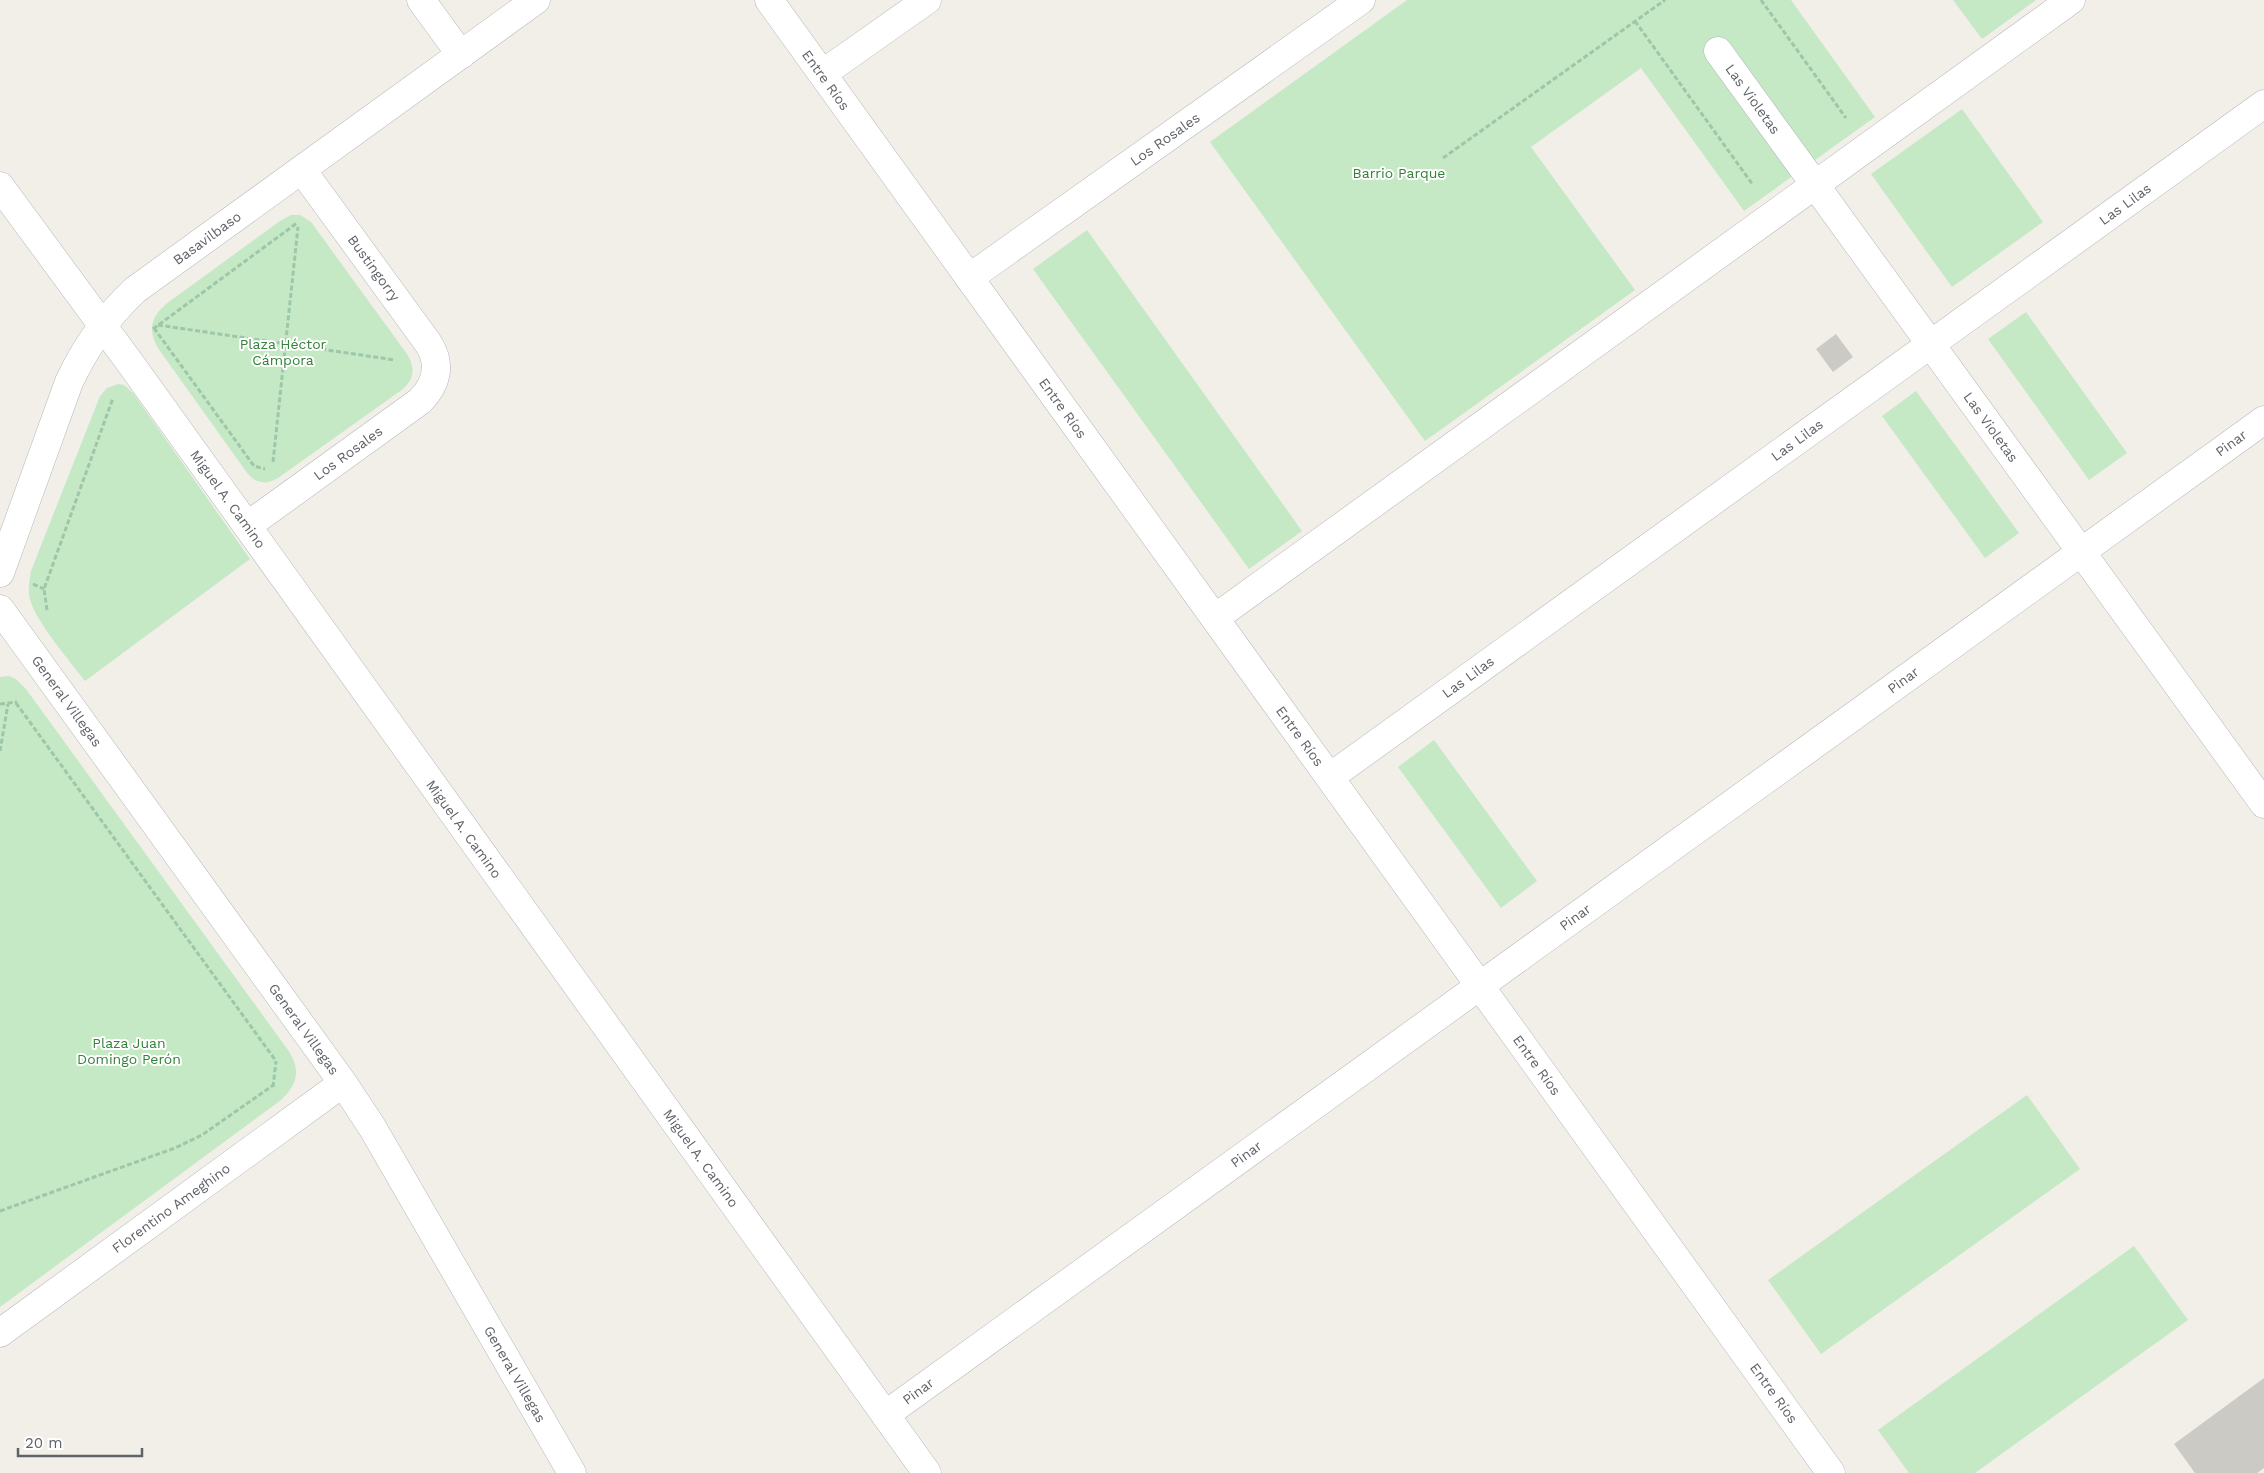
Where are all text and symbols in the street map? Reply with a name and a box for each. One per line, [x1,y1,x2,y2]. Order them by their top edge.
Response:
street label: Entre Ríos [799,47,853,113]
street label: Las Violetas [1722,61,1784,137]
street label: Los Rosales [1127,109,1203,169]
park label: Barrio Parque [1353,165,1445,181]
street label: Las Lilas [2096,180,2154,228]
street label: Basavilbaso [170,208,244,268]
street label: Bustingorry [345,232,404,305]
park label: Plaza Héctor Cámpora [240,336,327,368]
street label: Entre Ríos [1036,375,1090,441]
street label: Las Violetas [1960,389,2022,465]
street label: Las Lilas [1768,416,1826,464]
street label: Los Rosales [310,423,386,483]
street label: Pinar [2212,426,2250,460]
street label: Miguel A. Camino [187,447,269,551]
street label: General Villegas [29,652,105,750]
street label: Las Lilas [1439,653,1497,701]
street label: Pinar [1884,663,1922,697]
street label: Entre Ríos [1273,703,1327,769]
street label: Miguel A. Camino [423,777,505,881]
street label: Pinar [1556,900,1594,934]
street label: General Villegas [266,980,342,1078]
street label: Entre Ríos [1510,1032,1564,1098]
park label: Plaza Juan Domingo Perón [77,1035,181,1067]
street label: Miguel A. Camino [660,1106,742,1210]
street label: Pinar [1227,1137,1265,1171]
street label: Florentino Ameghino [109,1160,233,1256]
street label: General Villegas [481,1323,549,1425]
street label: Entre Ríos [1747,1360,1801,1426]
street label: Pinar [899,1374,937,1408]
scale bar [18,1426,141,1458]
text: 20 m [25,1434,63,1452]

